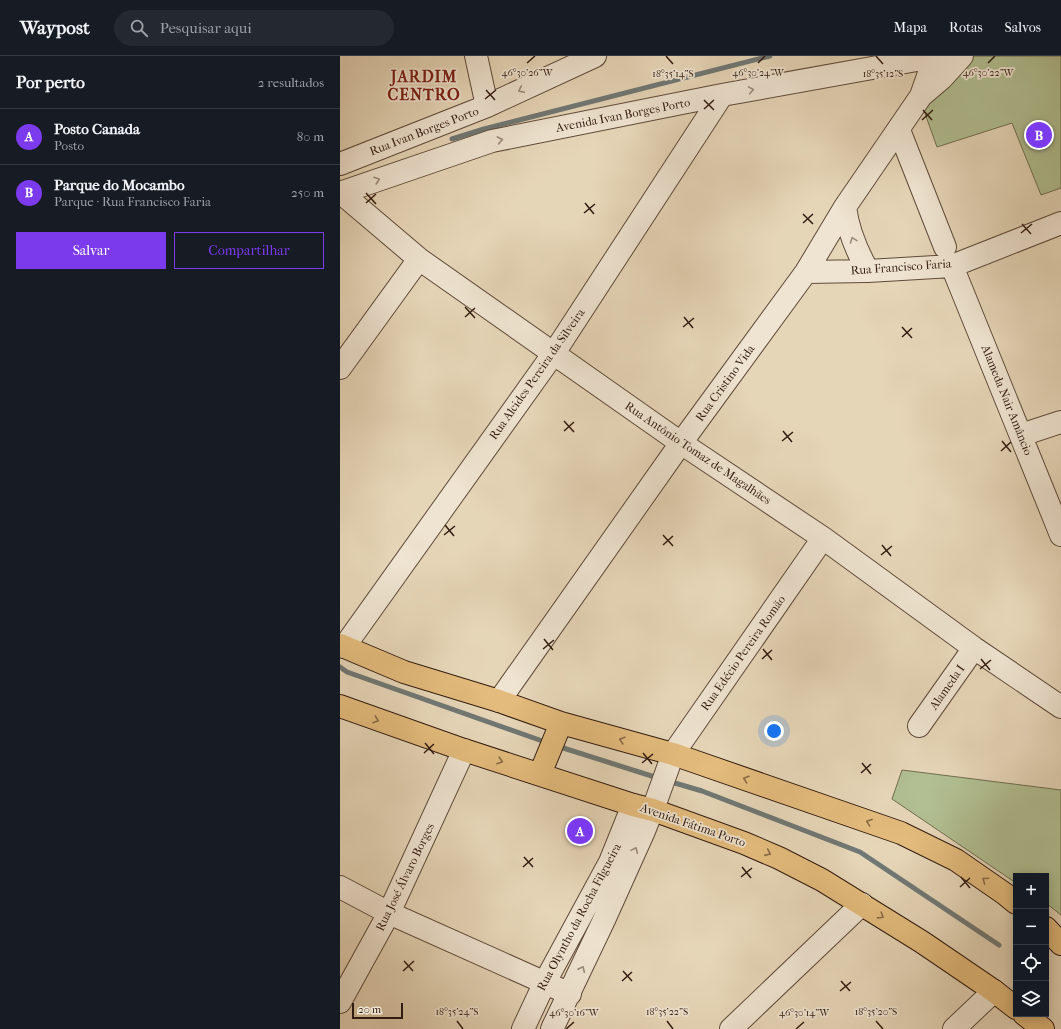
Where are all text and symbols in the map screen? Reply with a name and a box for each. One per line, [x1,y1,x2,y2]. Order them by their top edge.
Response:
search box [114,10,394,46]
text: Waypost [20,17,90,39]
icon: search [128,17,150,39]
text: Pesquisar aqui [160,19,252,37]
text: Mapa [894,19,927,36]
text: Rotas [949,19,983,36]
text: Salvos [1005,19,1041,36]
district label: JARDIM CENTRO [387,67,461,104]
text: 46°30'26"W [502,67,554,79]
text: 46°30'24"W [732,67,785,79]
text: 46°30'22"W [963,67,1015,79]
text: 18°35'14"S [652,68,694,80]
text: 18°35'12"S [863,68,903,80]
text: Por perto [16,72,85,92]
text: 2 resultados [258,75,324,90]
one-way arrow [518,85,526,93]
one-way arrow [748,86,755,95]
street label: Avenida Ivan Borges Porto [554,95,691,135]
street label: Rua Ivan Borges Porto [368,104,480,158]
text: Posto Canada [54,120,140,138]
pin: B [1026,120,1052,150]
text: A [25,129,33,144]
text: 80 m [297,129,324,144]
one-way arrow [497,136,503,144]
text: Posto [54,138,84,153]
text: Parque do Mocambo [54,176,185,194]
one-way arrow [373,176,380,185]
text: B [25,185,33,200]
text: 250 m [291,185,324,200]
text: Parque · Rua Francisco Faria [54,194,211,209]
button: Salvar [16,232,166,269]
button: Compartilhar [174,232,324,269]
one-way arrow [849,237,858,244]
street label: Rua Francisco Faria [850,256,952,277]
street label: Rua Alcides Pereira da Silveira [486,305,588,442]
street label: Rua Cristino Vida [693,342,758,424]
street label: Alameda Nair Amâncio [978,342,1036,457]
street label: Rua Antônio Tomaz de Magalhães [622,399,774,508]
street label: Rua Edécio Pereira Romão [698,593,788,713]
street label: Alameda I [926,661,968,713]
one-way arrow [373,715,380,724]
your location [764,721,784,741]
one-way arrow [619,736,626,745]
one-way arrow [496,756,503,765]
one-way arrow [743,776,750,784]
street label: Avenida Fátima Porto [637,800,748,850]
pin: A [567,816,593,846]
one-way arrow [866,818,873,826]
street label: Rua José Álvaro Borges [372,820,438,933]
street label: Rua Olyntho da Rocha Filgueira [534,840,624,993]
one-way arrow [630,847,638,855]
one-way arrow [763,848,771,856]
map controls [1013,873,1049,1017]
button: + [1013,873,1049,909]
one-way arrow [982,877,989,885]
button: − [1013,909,1049,945]
one-way arrow [877,911,884,919]
button: locate [1013,945,1049,981]
one-way arrow [577,965,585,973]
button: layers [1013,981,1049,1017]
scale bar [352,1001,403,1020]
text: 20 m [358,1003,381,1016]
text: 18°35'24"S [436,1006,478,1018]
text: 18°35'22"S [646,1006,688,1018]
text: 18°35'20"S [855,1006,897,1018]
text: 46°30'16"W [549,1007,600,1019]
text: 46°30'14"W [779,1007,830,1019]

